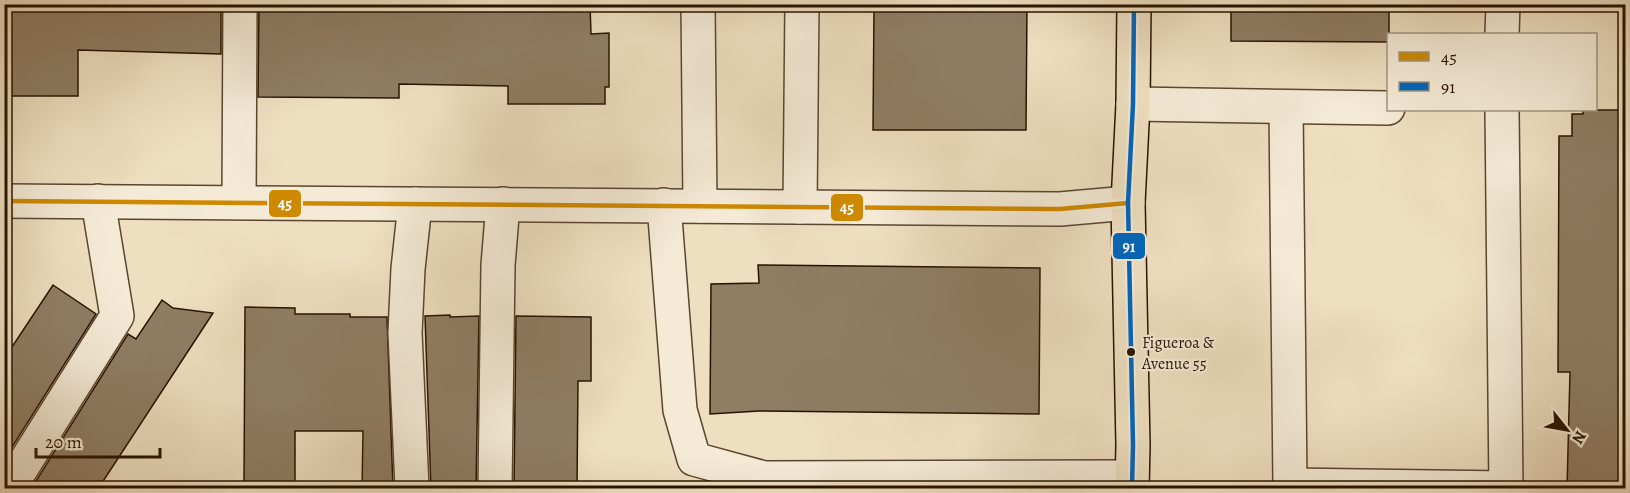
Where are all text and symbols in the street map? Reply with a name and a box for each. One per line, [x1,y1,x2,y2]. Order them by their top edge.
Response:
legend [1387,33,1597,111]
text: 45 [1441,45,1457,69]
text: 91 [1441,75,1455,99]
line badge: 45 [268,189,302,218]
text: 45 [278,193,292,215]
line badge: 45 [830,193,864,222]
text: 45 [840,197,854,219]
line badge: 91 [1112,232,1146,260]
text: 91 [1122,236,1136,258]
place label: Figueroa & Avenue 55 [1141,332,1215,375]
marker: Figueroa & Avenue 55 [1125,346,1137,358]
north arrow [1537,400,1597,460]
scale bar [36,421,160,459]
text: N [1566,427,1591,448]
text: 20 m [45,430,82,454]

